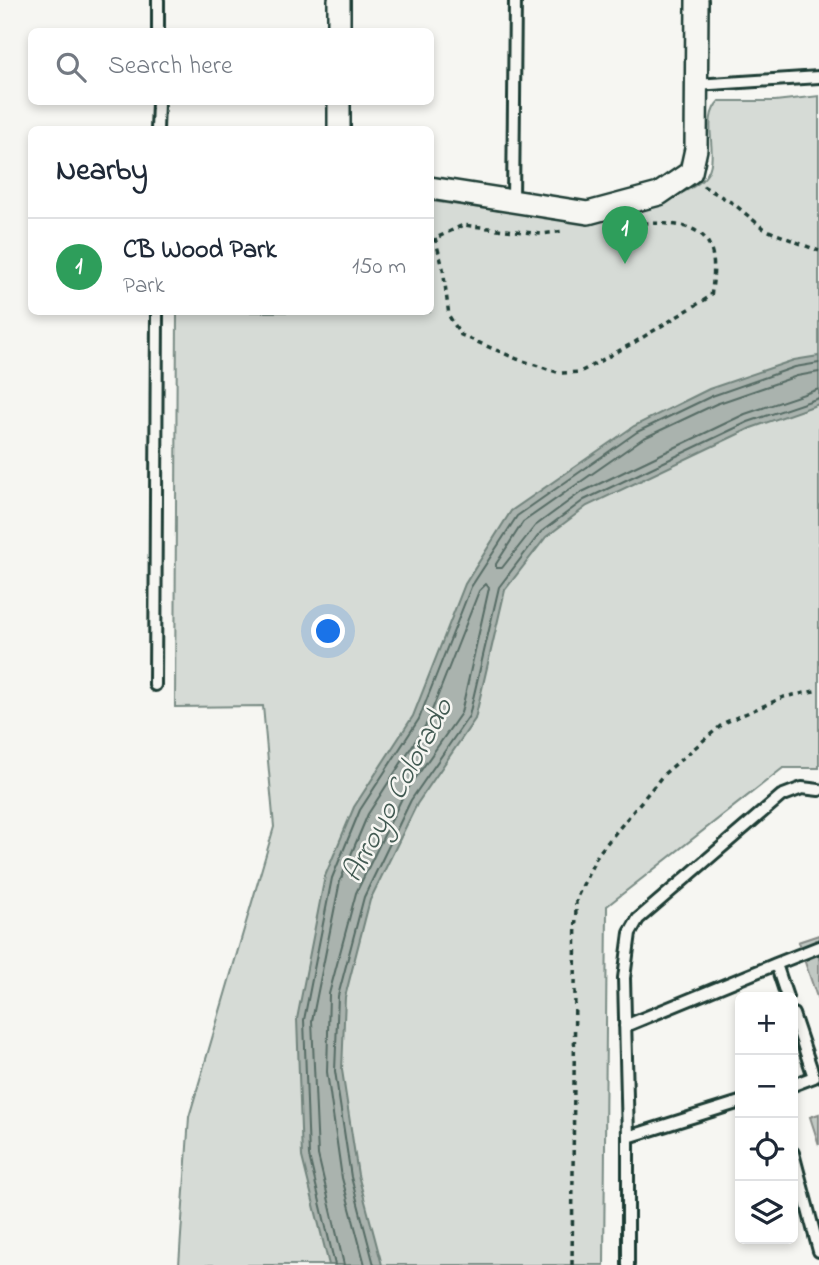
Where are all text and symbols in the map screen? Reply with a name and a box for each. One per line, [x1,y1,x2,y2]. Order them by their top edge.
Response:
search box [28,28,434,105]
icon: search [52,48,90,86]
text: Search here [108,48,233,86]
text: Nearby [56,150,148,194]
pin: 1 [602,206,648,264]
text: CB Wood Park [123,232,277,270]
text: 1 [75,251,83,284]
text: 150 m [352,251,406,284]
text: Park [123,270,165,303]
your location [311,614,345,648]
water label: Arroyo Colorado [332,690,467,891]
map controls [735,992,798,1244]
button: + [735,992,798,1055]
button: − [735,1055,798,1118]
button: locate [735,1118,798,1181]
button: layers [735,1181,798,1244]

